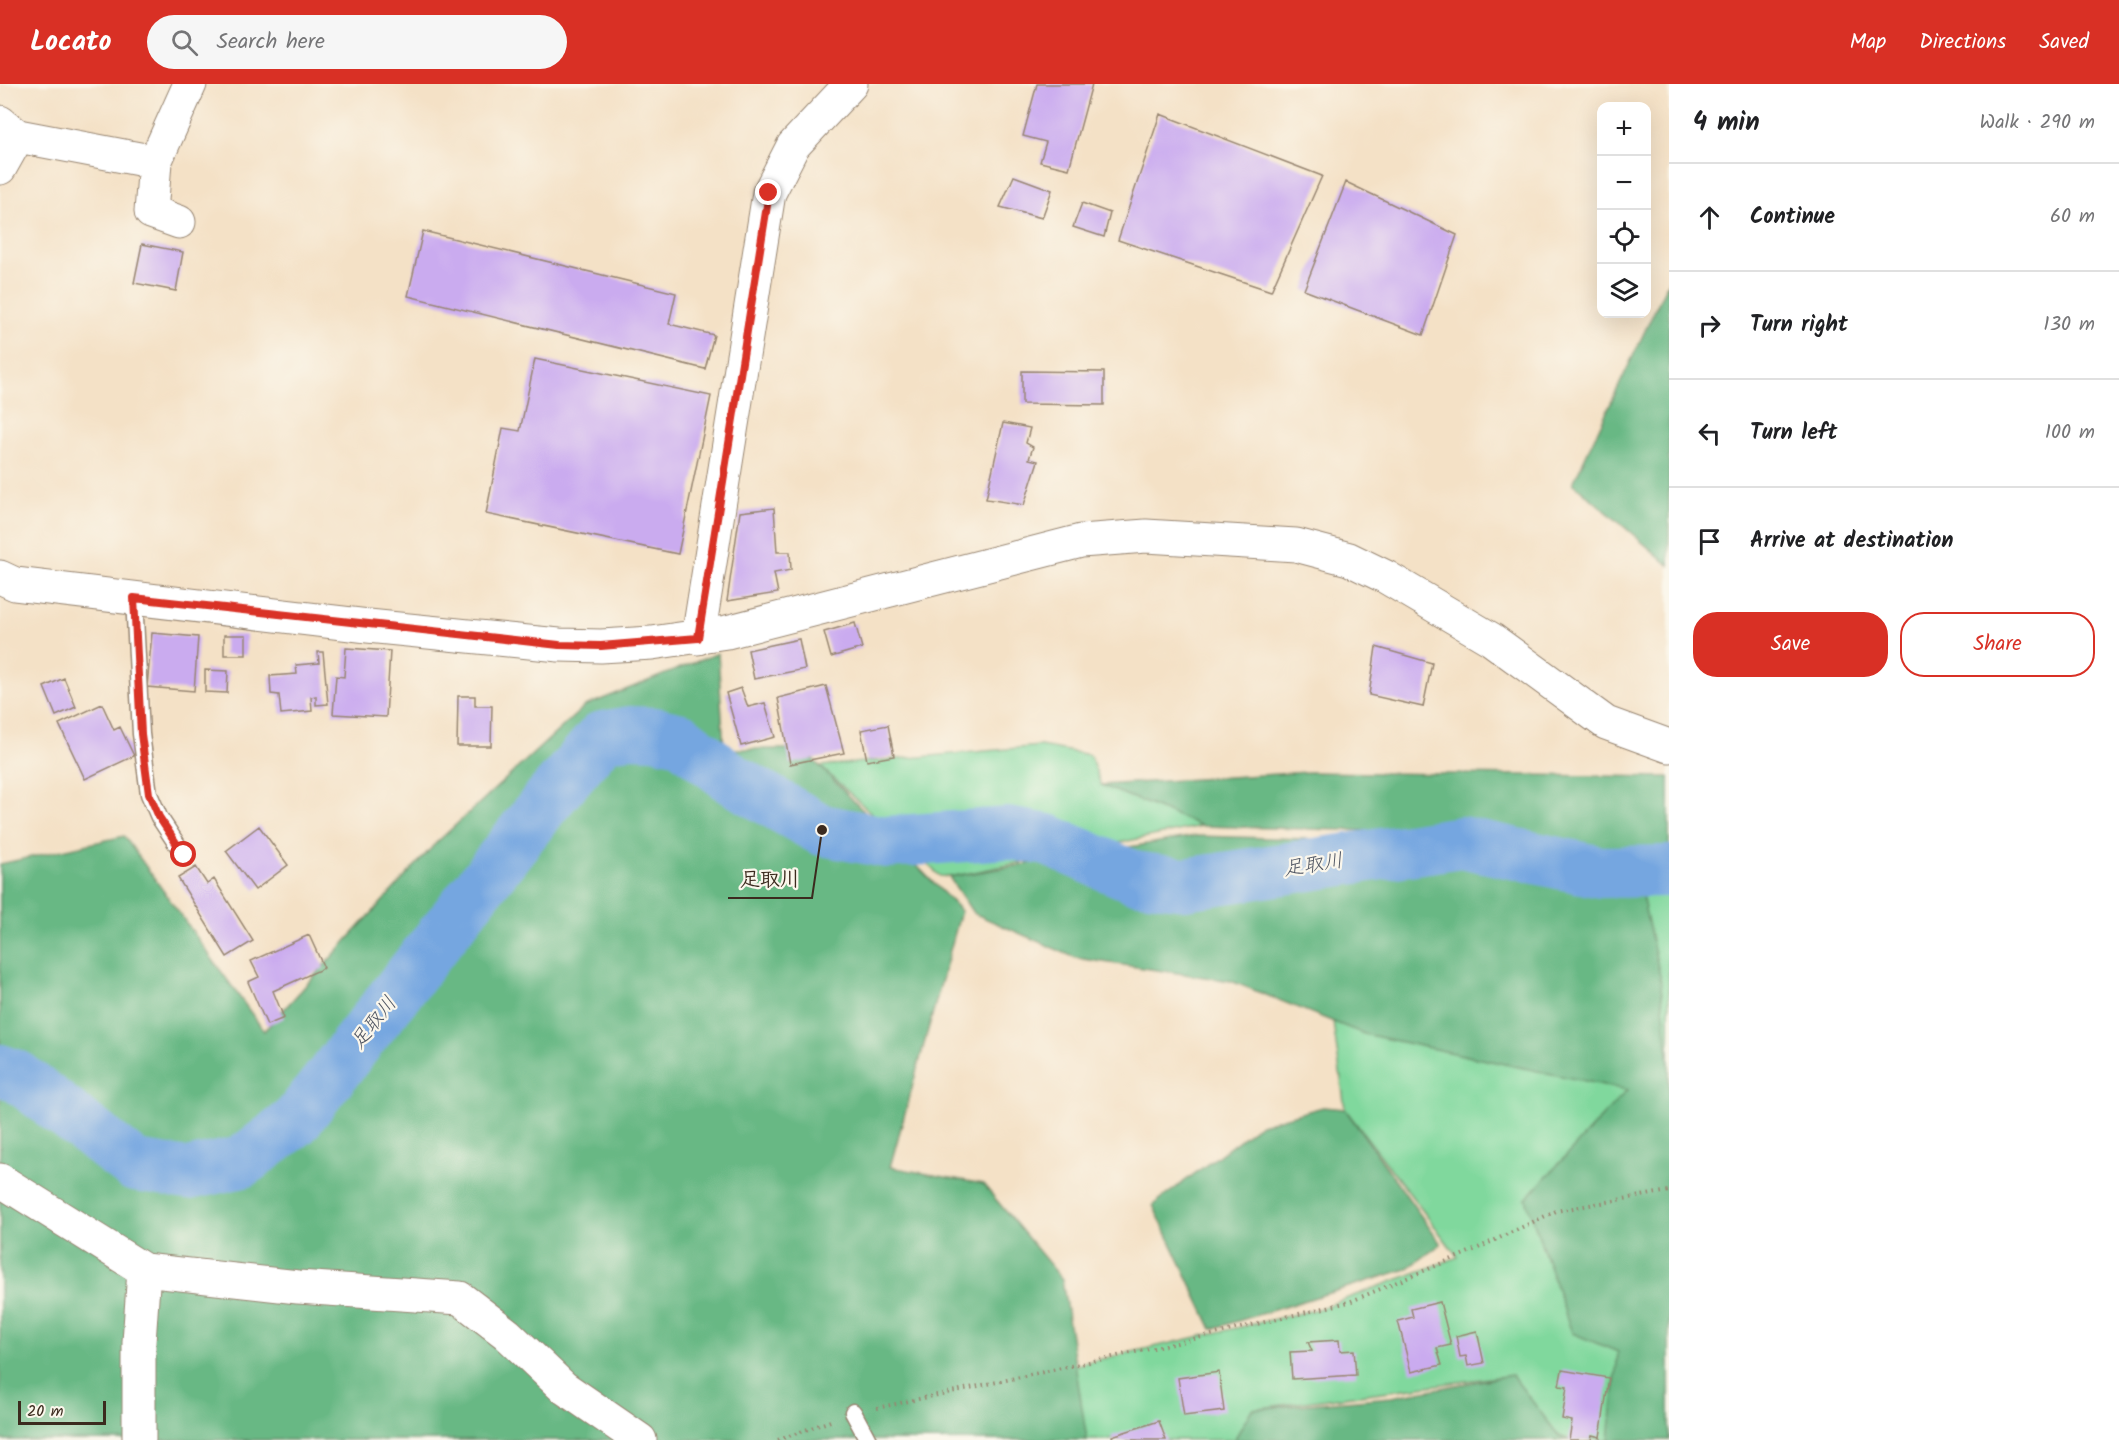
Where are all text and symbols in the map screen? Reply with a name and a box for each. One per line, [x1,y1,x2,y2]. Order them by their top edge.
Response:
search box [147,15,567,69]
text: Locato [30,20,111,65]
text: Search here [216,25,325,60]
icon: search [168,26,201,59]
text: Map [1850,26,1886,59]
text: Directions [1919,26,2006,59]
text: Saved [2039,26,2089,59]
map controls [1597,102,1651,318]
button: + [1597,102,1651,156]
text: 4 min [1693,102,1760,144]
text: Walk · 290 m [1980,107,2095,139]
button: − [1597,156,1651,210]
route end [755,179,781,205]
text: Continue [1750,200,1835,235]
icon: ahead [1693,201,1726,234]
text: 60 m [2050,201,2095,233]
button: locate [1597,210,1651,264]
button: layers [1597,264,1651,318]
text: Turn right [1750,308,1848,343]
icon: right [1693,309,1726,342]
text: 130 m [2043,309,2095,341]
text: Turn left [1750,416,1837,451]
icon: left [1693,417,1726,450]
text: 100 m [2045,417,2095,449]
text: Arrive at destination [1750,524,1953,559]
icon: arrive [1693,525,1726,558]
button: Save [1693,612,1888,677]
button: Share [1900,612,2095,677]
route start [170,841,196,867]
water label: 足取川 [1281,845,1345,886]
callout: 足取川 [728,860,812,898]
text: 足取川 [740,865,800,897]
water label: 足取川 [343,990,406,1057]
scale bar [18,1398,106,1426]
text: 20 m [27,1399,63,1424]

